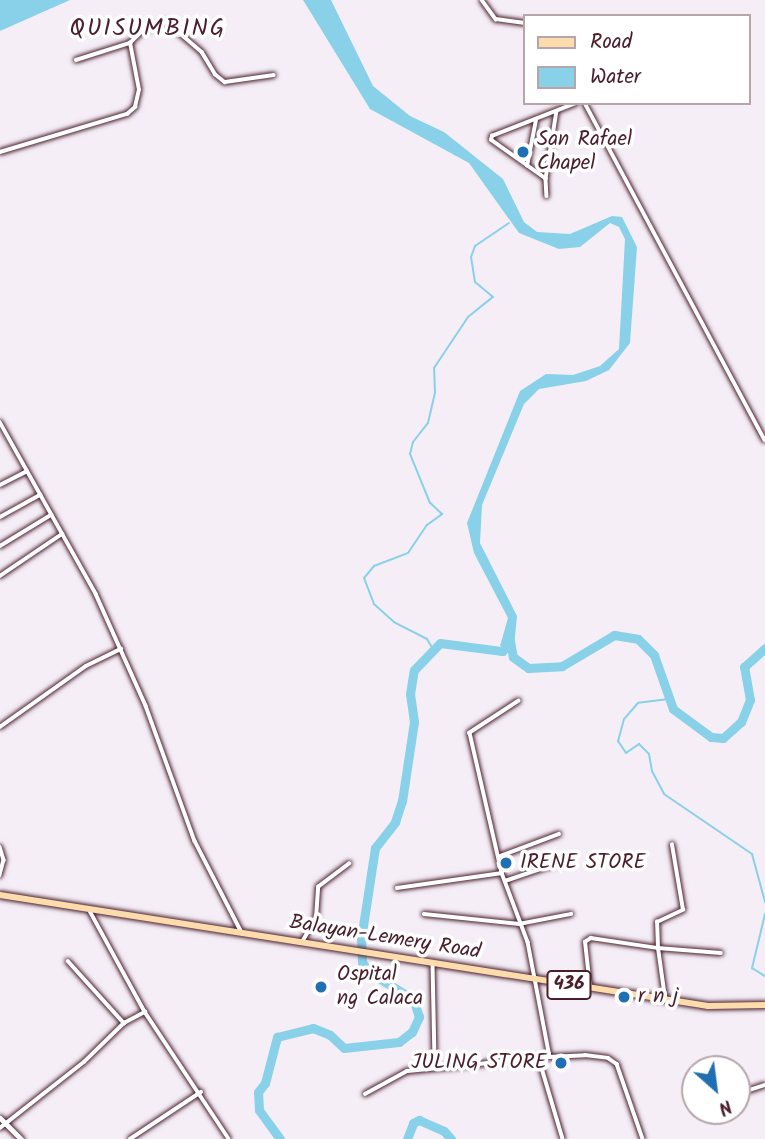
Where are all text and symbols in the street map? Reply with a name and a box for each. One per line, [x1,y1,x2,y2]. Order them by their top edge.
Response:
legend [524,14,751,105]
district label: QUISUMBING [71,15,225,43]
text: Road [590,26,632,59]
text: Water [590,61,641,94]
place label: San Rafael Chapel [537,127,632,177]
marker: San Rafael Chapel [515,144,531,160]
place label: IRENE STORE [520,850,646,876]
marker: IRENE STORE [498,855,514,871]
street label: Balayan-Lemery Road [288,910,482,966]
place label: Ospital ng Calaca [337,962,423,1012]
road number: 436 [546,970,592,1001]
marker: Ospital ng Calaca [311,977,331,997]
place label: r n j [638,984,678,1010]
marker: r n j [616,989,632,1005]
place label: JULING STORE [411,1050,547,1076]
marker: JULING STORE [553,1055,569,1071]
north arrow [681,1055,751,1125]
text: N [713,1091,737,1123]

